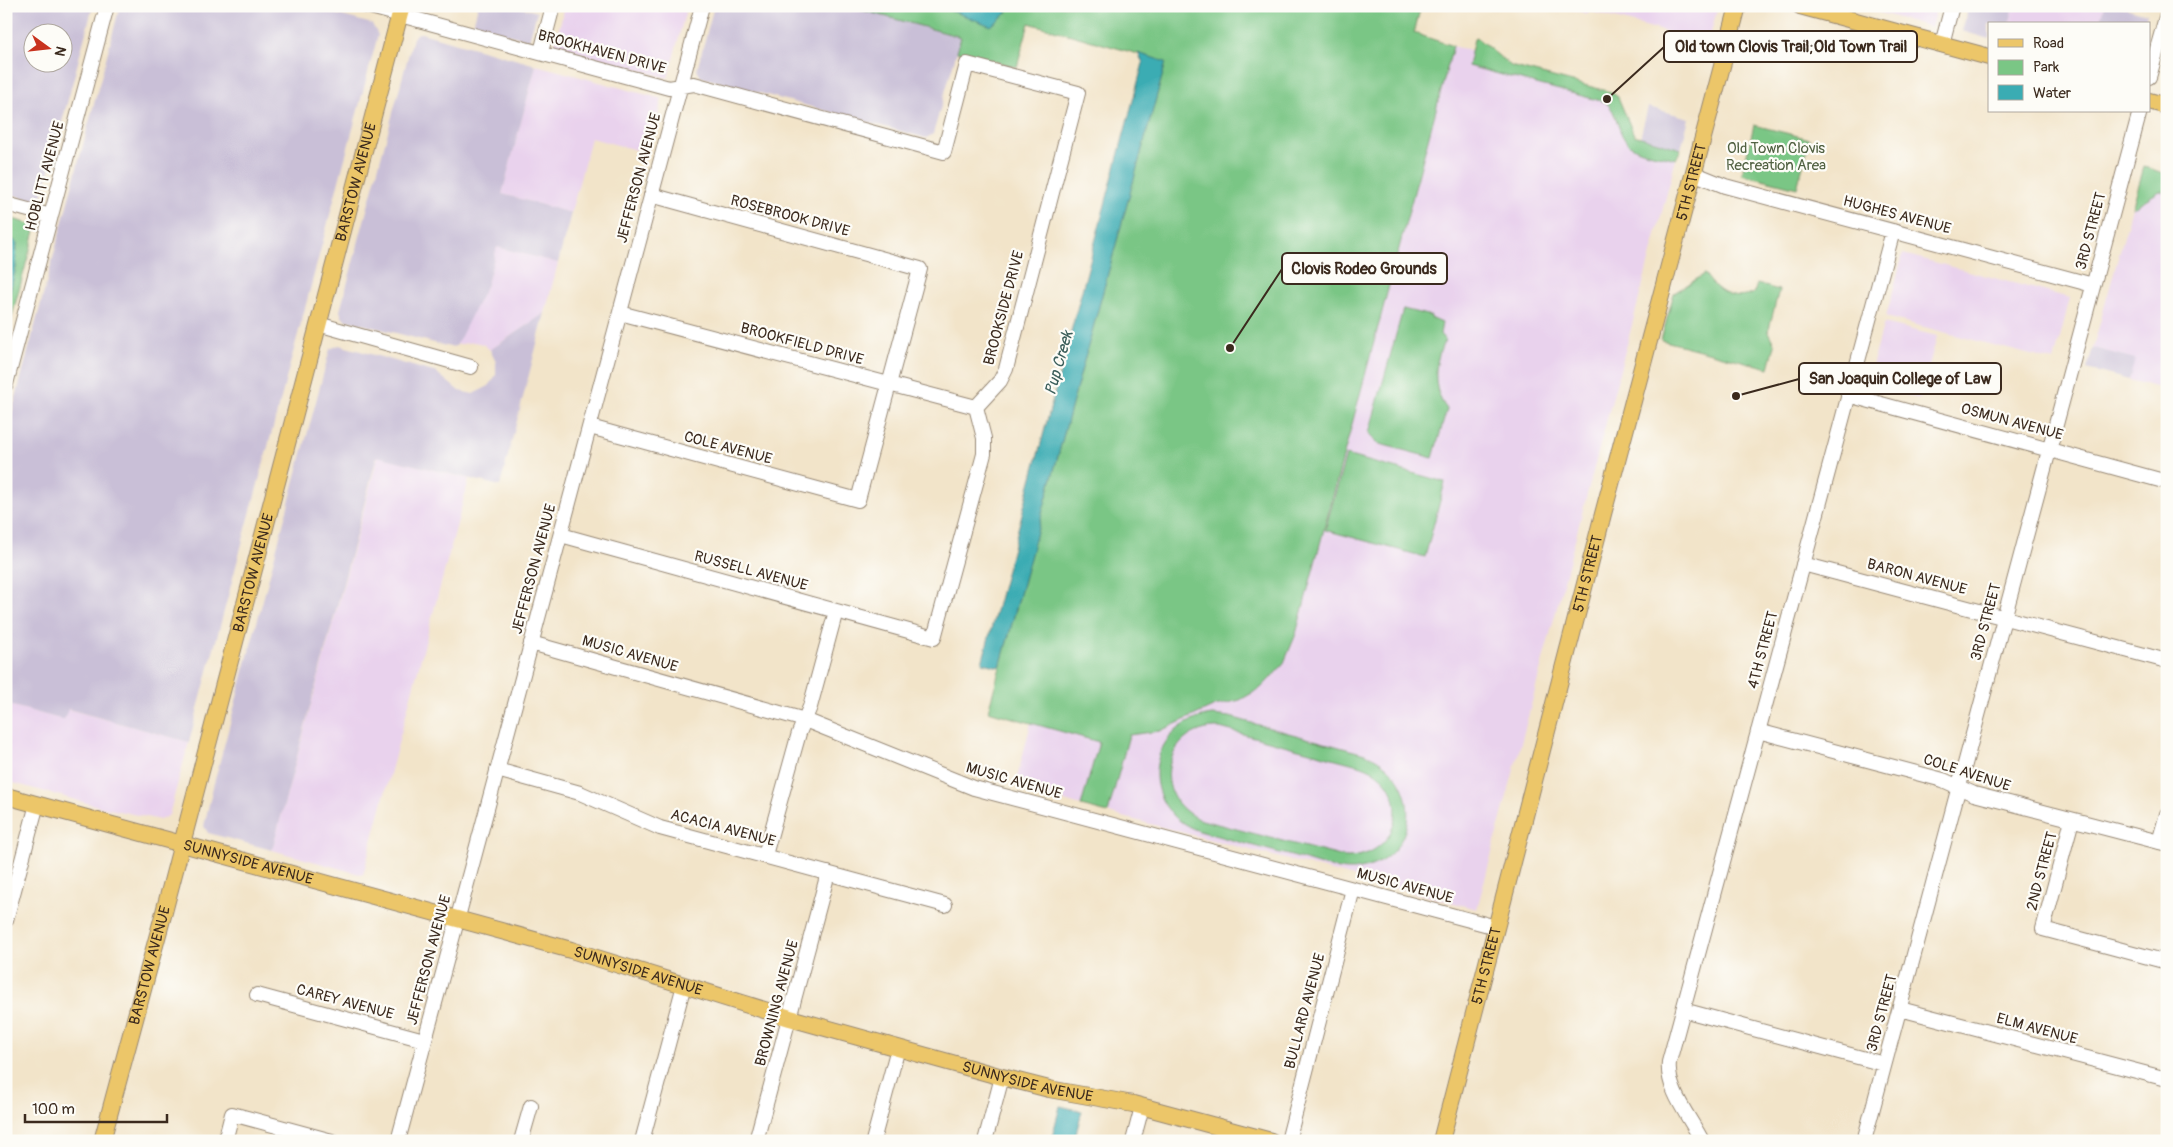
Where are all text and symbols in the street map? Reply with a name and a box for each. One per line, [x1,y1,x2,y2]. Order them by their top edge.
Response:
north arrow [22,22,72,72]
legend [1988,22,2150,112]
street label: BROOKHAVEN DRIVE [536,26,668,78]
callout: Old town Clovis Trail;Old Town Trail [1664,31,1917,62]
text: Road [2033,34,2064,53]
text: Old town Clovis Trail;Old Town Trail [1675,37,1907,57]
text: N [51,44,70,58]
text: Park [2033,58,2060,77]
text: Water [2033,84,2072,103]
street label: JEFFERSON AVENUE [612,111,666,245]
street label: HOBLITT AVENUE [21,119,69,233]
street label: BARSTOW AVENUE [331,120,381,244]
park label: Old Town Clovis Recreation Area [1726,139,1826,175]
street label: 5TH STREET [1672,142,1711,223]
street label: 3RD STREET [2072,190,2110,272]
street label: ROSEBROOK DRIVE [728,191,852,241]
street label: HUGHES AVENUE [1841,191,1953,239]
street label: BROOKSIDE DRIVE [980,248,1028,367]
callout: Clovis Rodeo Grounds [1282,253,1447,284]
text: Clovis Rodeo Grounds [1291,259,1438,279]
street label: BROOKFIELD DRIVE [738,318,866,370]
water label: Pup Creek [1040,327,1078,397]
callout: San Joaquin College of Law [1799,363,2001,394]
text: San Joaquin College of Law [1809,369,1991,389]
street label: OSMUN AVENUE [1959,399,2065,445]
street label: COLE AVENUE [682,427,774,469]
street label: JEFFERSON AVENUE [507,502,561,636]
street label: BARSTOW AVENUE [228,511,278,634]
street label: 5TH STREET [1569,533,1607,614]
street label: RUSSELL AVENUE [692,547,810,595]
street label: BARON AVENUE [1865,555,1969,600]
street label: 3RD STREET [1967,581,2005,663]
street label: 4TH STREET [1744,609,1782,691]
street label: MUSIC AVENUE [580,631,680,677]
street label: COLE AVENUE [1921,750,2013,796]
street label: MUSIC AVENUE [964,758,1064,804]
street label: ACACIA AVENUE [668,805,778,851]
street label: 2ND STREET [2022,829,2062,913]
street label: SUNNYSIDE AVENUE [181,835,315,889]
street label: MUSIC AVENUE [1355,864,1455,908]
street label: JEFFERSON AVENUE [402,893,456,1027]
street label: BARSTOW AVENUE [124,904,175,1027]
street label: 5TH STREET [1467,925,1505,1006]
street label: BROWNING AVENUE [751,938,803,1068]
street label: SUNNYSIDE AVENUE [571,942,705,1000]
street label: BULLARD AVENUE [1280,951,1330,1071]
street label: 3RD STREET [1863,972,1901,1054]
street label: CAREY AVENUE [294,980,396,1024]
street label: ELM AVENUE [1994,1009,2080,1049]
street label: SUNNYSIDE AVENUE [960,1057,1095,1106]
scale bar [25,1092,168,1124]
text: 100 m [32,1100,75,1119]

